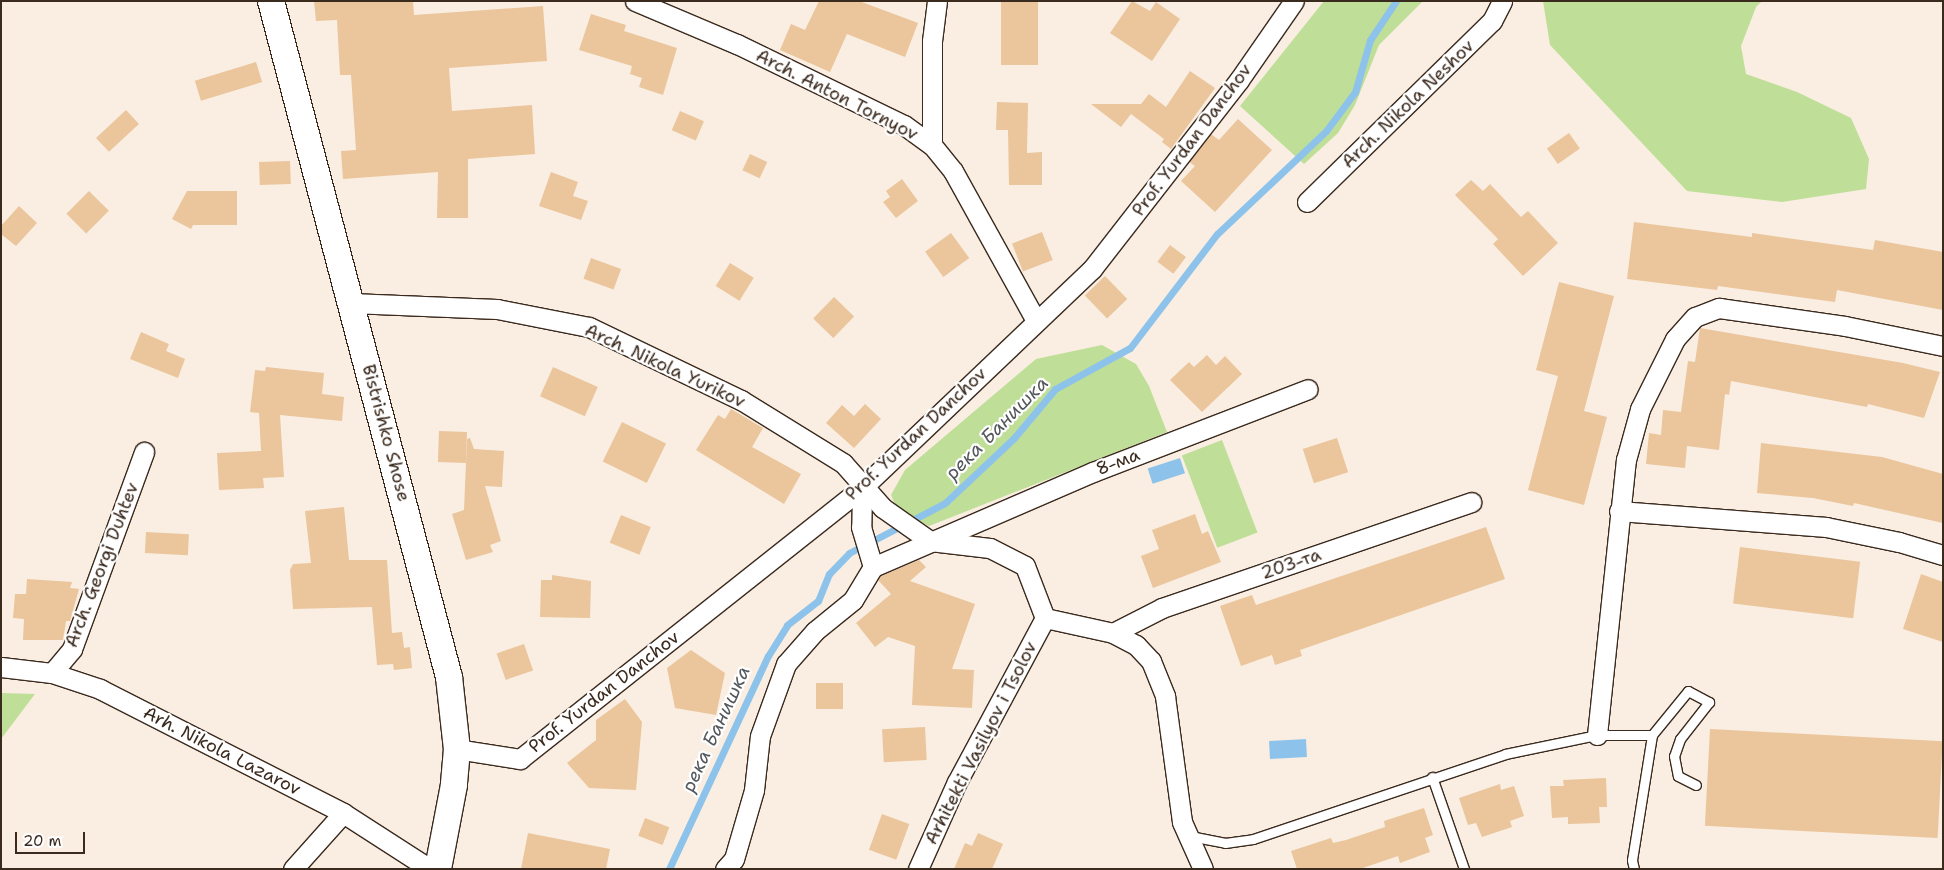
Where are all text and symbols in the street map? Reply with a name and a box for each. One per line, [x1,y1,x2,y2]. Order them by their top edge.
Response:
street label: Arch. Nikola Neshov [1337,35,1479,173]
street label: Arch. Anton Tornyov [752,45,922,145]
street label: Prof. Yurdan Danchov [1128,59,1256,221]
street label: Arch. Nikola Yurikov [581,319,749,413]
street label: Bistrishko Shose [357,362,415,504]
street label: Prof. Yurdan Danchov [841,363,991,505]
water label: река Банишка [941,372,1053,484]
street label: 8-ма [1093,444,1143,480]
street label: Arch. Georgi Duhtev [61,479,143,651]
street label: 203-та [1258,544,1324,584]
street label: Prof. Yurdan Danchov [524,626,684,758]
street label: Arhitekti Vasilyov i Tsolov [920,638,1042,848]
water label: река Банишка [677,663,755,795]
street label: Arh. Nikola Lazarov [140,702,304,800]
scale bar [18,822,88,854]
text: 20 m [23,831,62,851]

